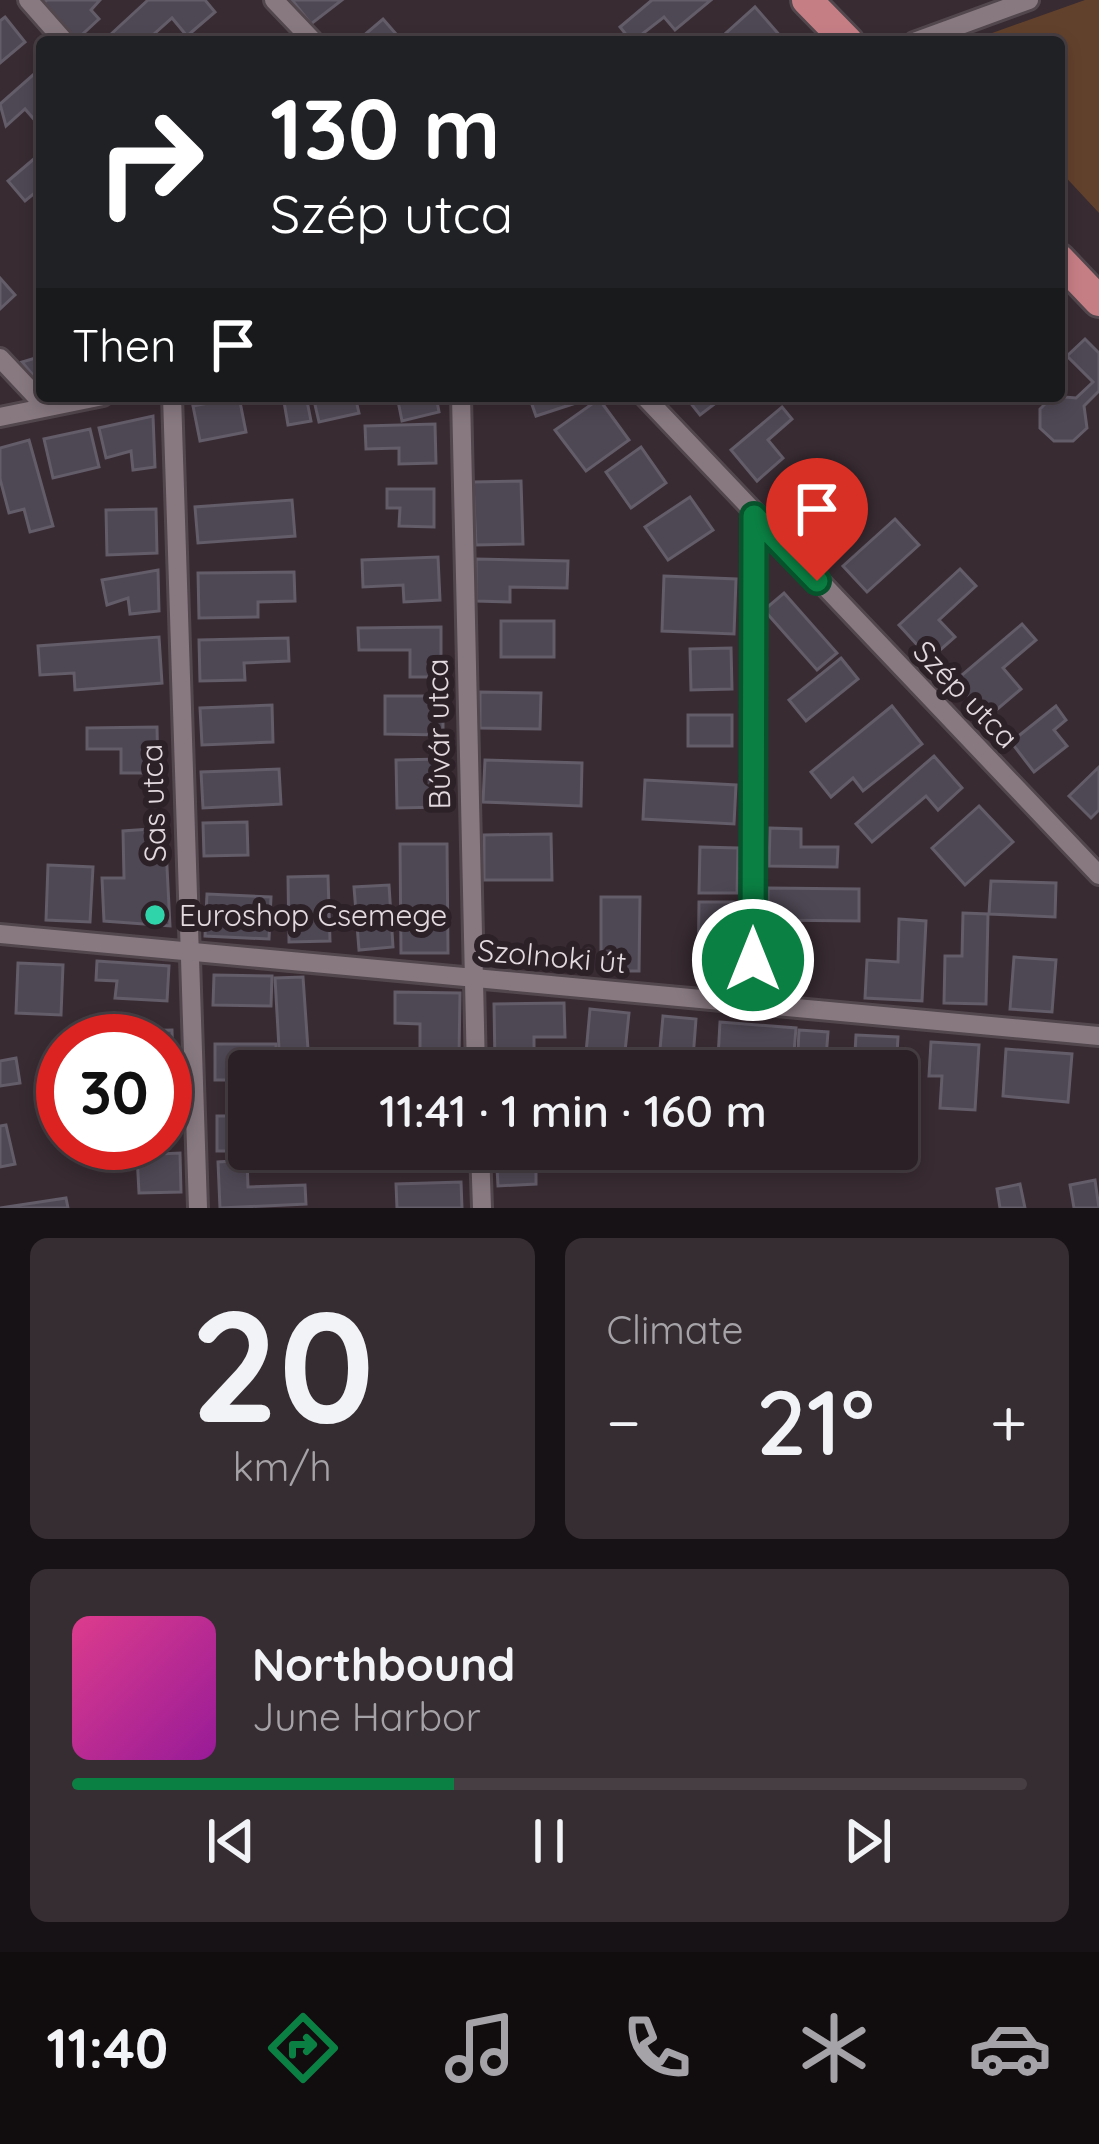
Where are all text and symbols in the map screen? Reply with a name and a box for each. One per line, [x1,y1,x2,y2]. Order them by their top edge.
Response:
text: 130 m [270,75,500,180]
icon: right [72,84,228,240]
text: Szép utca [270,179,513,247]
icon: arrive [200,312,266,378]
text: Then [72,317,176,373]
pin [766,458,868,581]
icon: arrive [784,476,850,542]
street label: Szép utca [905,632,1027,756]
street label: Búvár utca [418,658,458,810]
street label: Sas utca [132,743,174,863]
place label: Euroshop Csemege [179,896,447,934]
position arrow [690,897,816,1023]
marker: Euroshop Csemege [142,902,168,928]
street label: Szolnoki út [476,931,628,981]
speed limit sign: 30 [36,1014,192,1170]
text: 11:41 · 1 min · 160 m [379,1082,767,1138]
text: 20 [190,1266,375,1461]
text: Climate [607,1305,744,1354]
text: 21° [756,1365,875,1478]
text: − [607,1380,641,1463]
text: + [990,1380,1027,1463]
text: km/h [233,1442,332,1491]
text: Northbound [252,1636,515,1692]
text: June Harbor [252,1692,481,1741]
icon: previous [198,1808,264,1874]
icon: pause [516,1808,582,1874]
icon: next [835,1808,901,1874]
icon: directions [261,2006,345,2090]
icon: music [438,2006,522,2090]
icon: phone [615,2006,699,2090]
icon: climate [792,2006,876,2090]
icon: car [968,2006,1052,2090]
text: 11:40 [46,2014,168,2082]

